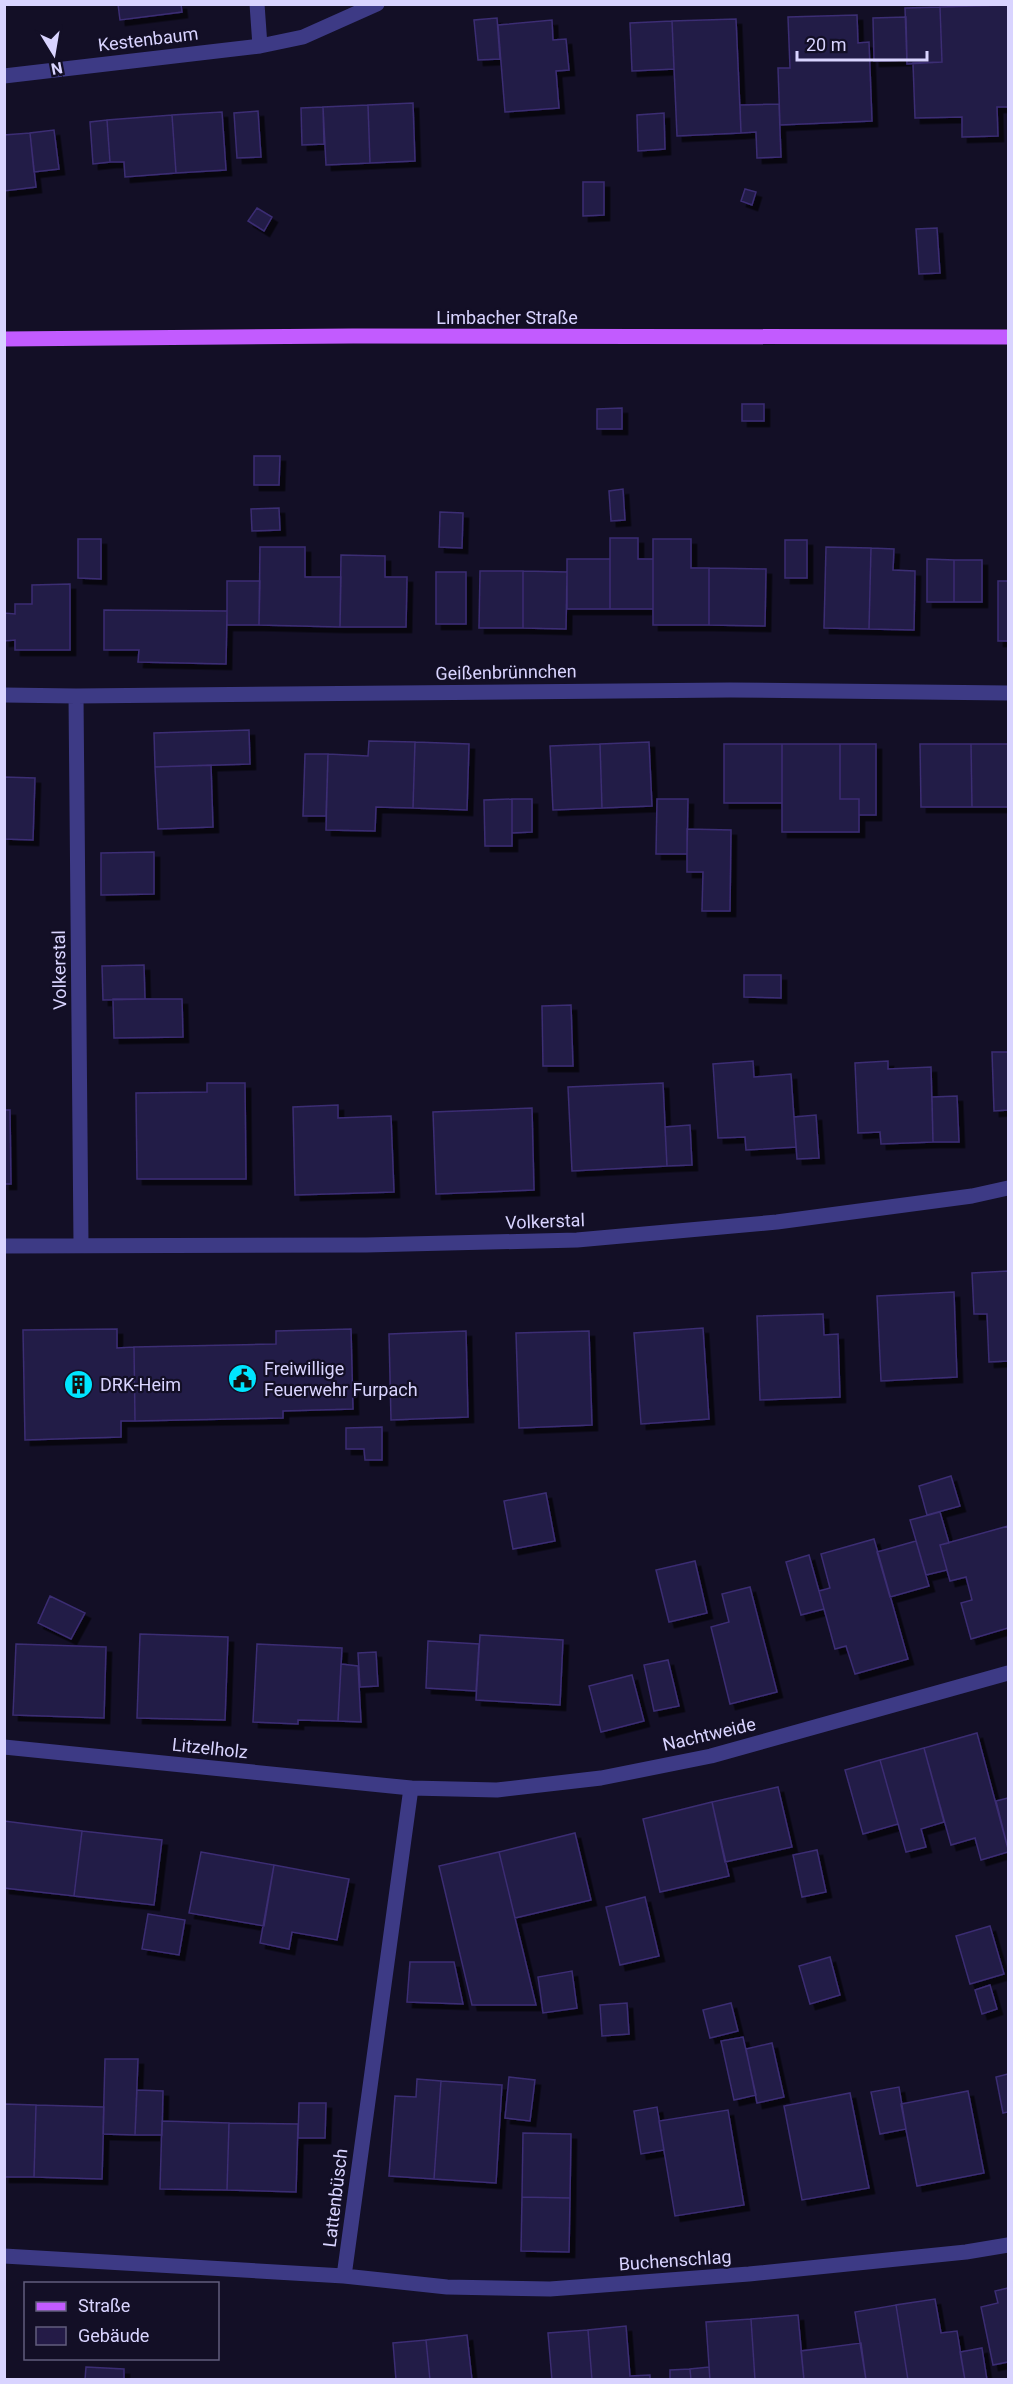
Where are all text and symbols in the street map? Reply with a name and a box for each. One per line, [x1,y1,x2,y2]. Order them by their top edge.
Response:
street label: Kestenbaum [97,22,199,56]
north arrow [24,24,84,84]
scale bar [797,24,928,62]
text: 20 m [806,34,846,55]
text: N [49,58,64,79]
street label: Limbacher Straße [436,307,578,328]
street label: Geißenbrünnchen [435,660,577,684]
street label: Volkerstal [48,930,70,1010]
street label: Volkerstal [505,1209,585,1233]
place label: Freiwillige Feuerwehr Furpach [264,1358,418,1400]
public building icon: Freiwillige Feuerwehr Furpach [227,1362,259,1394]
building icon: DRK-Heim [63,1368,95,1400]
place label: DRK-Heim [100,1374,181,1395]
street label: Nachtweide [660,1713,758,1755]
street label: Litzelholz [171,1734,249,1762]
street label: Lattenbüsch [319,2147,351,2249]
street label: Buchenschlag [618,2246,732,2274]
legend [24,2282,219,2360]
text: Straße [78,2295,130,2316]
text: Gebäude [78,2325,149,2346]

